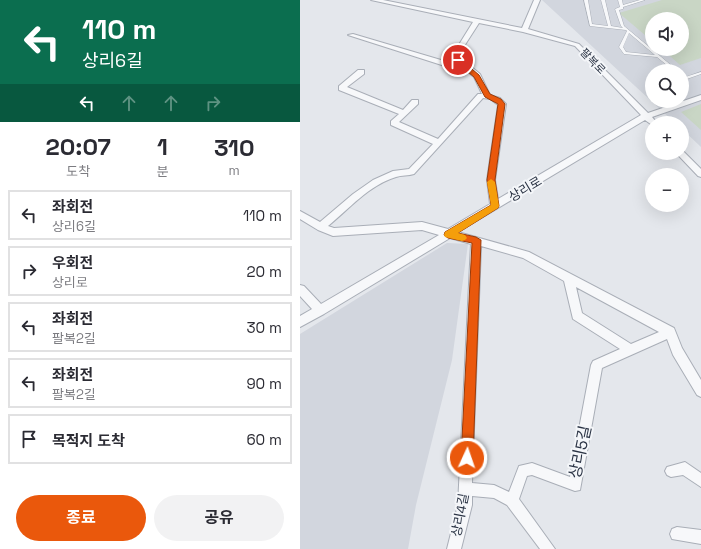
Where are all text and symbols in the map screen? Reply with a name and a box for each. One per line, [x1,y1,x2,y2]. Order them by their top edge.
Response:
text: 110 m [82,11,156,47]
map controls [645,12,689,212]
button: sound [645,12,689,56]
icon: left [16,16,68,68]
pin [441,43,475,77]
street label: 팔복로 [577,45,609,77]
text: 상리6길 [82,49,143,72]
icon: arrive [447,49,469,71]
button: search [645,64,689,108]
icon: left [76,92,98,114]
icon: ahead [118,92,140,114]
icon: ahead [160,92,182,114]
icon: right [202,92,224,114]
button: + [645,116,689,160]
text: 20:07 [46,131,111,162]
text: 1 [157,131,168,162]
text: 310 [214,132,254,163]
text: m [229,162,240,179]
text: 도착 [66,163,90,180]
text: 분 [156,163,168,180]
button: − [645,168,689,212]
street label: 상리로 [505,172,545,206]
text: 좌회전 [52,197,93,216]
icon: left [18,204,40,226]
text: 110 m [243,206,282,225]
text: 상리6길 [52,218,96,235]
text: 우회전 [52,253,93,272]
icon: right [18,260,40,282]
text: 20 m [247,262,282,281]
text: 상리로 [52,274,88,291]
text: 좌회전 [52,309,93,328]
icon: left [18,316,40,338]
text: 30 m [247,318,282,337]
text: 팔복2길 [52,330,96,347]
text: 좌회전 [52,365,93,384]
icon: left [18,372,40,394]
text: 90 m [246,374,282,393]
text: 팔복2길 [52,386,96,403]
street label: 상리5길 [564,424,596,480]
icon: arrive [18,428,40,450]
text: 60 m [246,430,282,449]
text: 목적지 도착 [52,431,125,450]
position arrow [446,437,488,479]
street label: 상리4길 [447,492,473,538]
button: 종료 [16,495,146,541]
button: 공유 [154,495,284,541]

